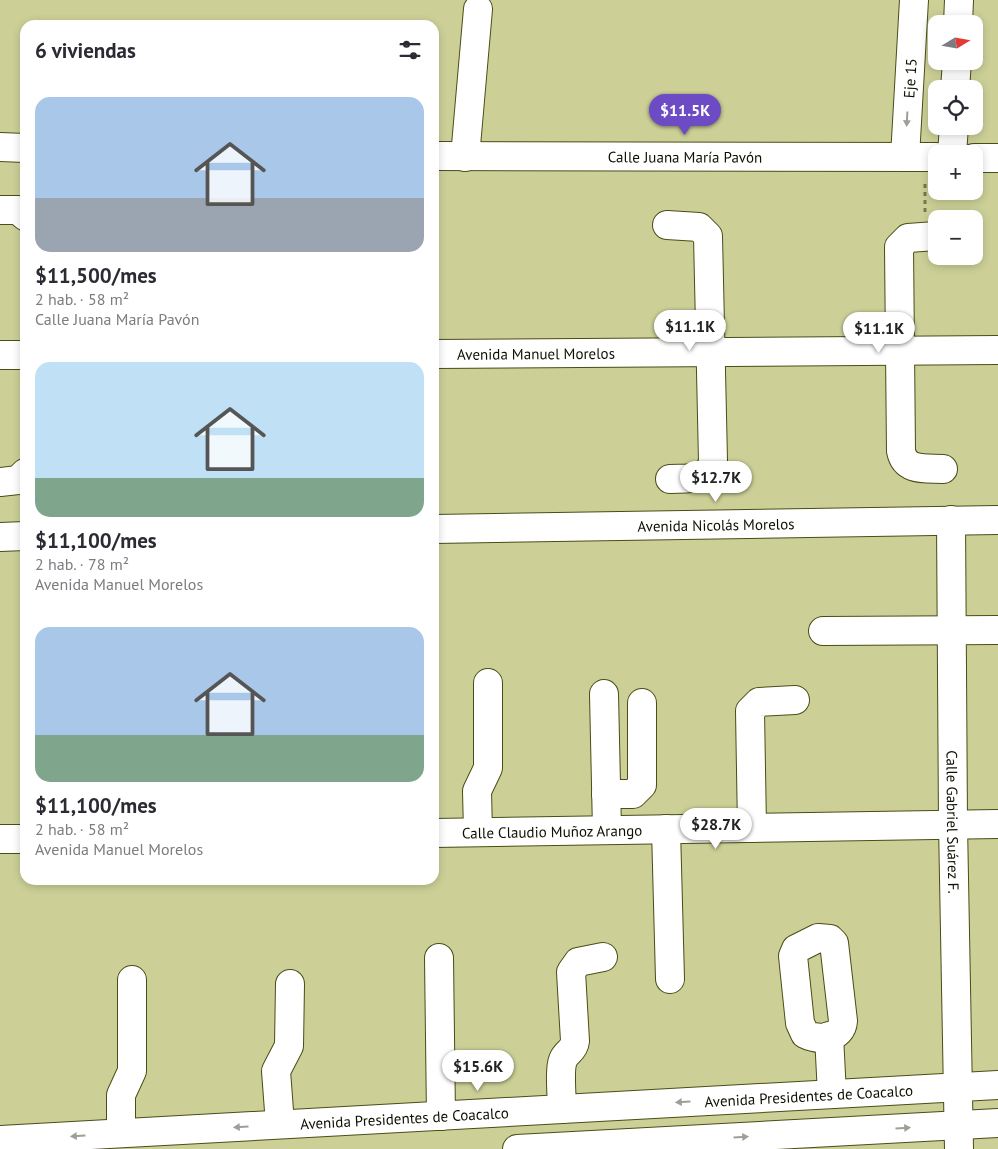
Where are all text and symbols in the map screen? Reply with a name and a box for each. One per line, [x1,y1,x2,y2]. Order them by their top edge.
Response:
north arrow [928,15,982,70]
map controls [928,15,983,265]
icon: filters [396,36,424,64]
text: 6 viviendas [35,37,136,64]
street label: Eje 15 [899,58,920,99]
button: locate [928,80,983,135]
pin: $11.5K [644,94,726,136]
text: $11.5K [660,100,710,120]
one-way arrow [903,111,911,127]
icon: home [185,129,275,219]
button: + [928,145,983,200]
street label: Calle Juana María Pavón [608,147,762,166]
button: − [928,210,983,265]
text: $11,500/mes [35,262,157,289]
text: 2 hab. · 58 m² [35,289,129,309]
text: Calle Juana María Pavón [35,309,199,329]
pin: $11.1K [649,310,731,352]
pin: $11.1K [838,312,920,354]
text: $11.1K [665,316,715,336]
text: $11.1K [854,318,904,338]
street label: Avenida Manuel Morelos [457,343,615,363]
icon: home [185,394,275,484]
pin: $12.7K [675,460,757,503]
text: $12.7K [691,467,741,487]
street label: Avenida Nicolás Morelos [637,514,795,535]
text: $11,100/mes [35,527,157,554]
text: 2 hab. · 78 m² [35,554,129,574]
text: Avenida Manuel Morelos [35,574,203,594]
icon: home [185,659,275,749]
street label: Calle Gabriel Suárez F. [943,750,964,894]
text: $11,100/mes [35,792,157,819]
pin: $28.7K [675,808,757,850]
text: $28.7K [691,814,741,834]
text: 2 hab. · 58 m² [35,819,129,839]
street label: Calle Claudio Muñoz Arango [462,820,642,842]
text: Avenida Manuel Morelos [35,839,203,859]
pin: $15.6K [437,1050,519,1092]
text: $15.6K [453,1056,503,1076]
street label: Avenida Presidentes de Coacalco [704,1080,914,1111]
one-way arrow [674,1099,690,1107]
street label: Avenida Presidentes de Coacalco [300,1102,509,1133]
one-way arrow [232,1123,248,1131]
one-way arrow [895,1124,911,1132]
one-way arrow [70,1132,86,1140]
one-way arrow [733,1132,749,1140]

